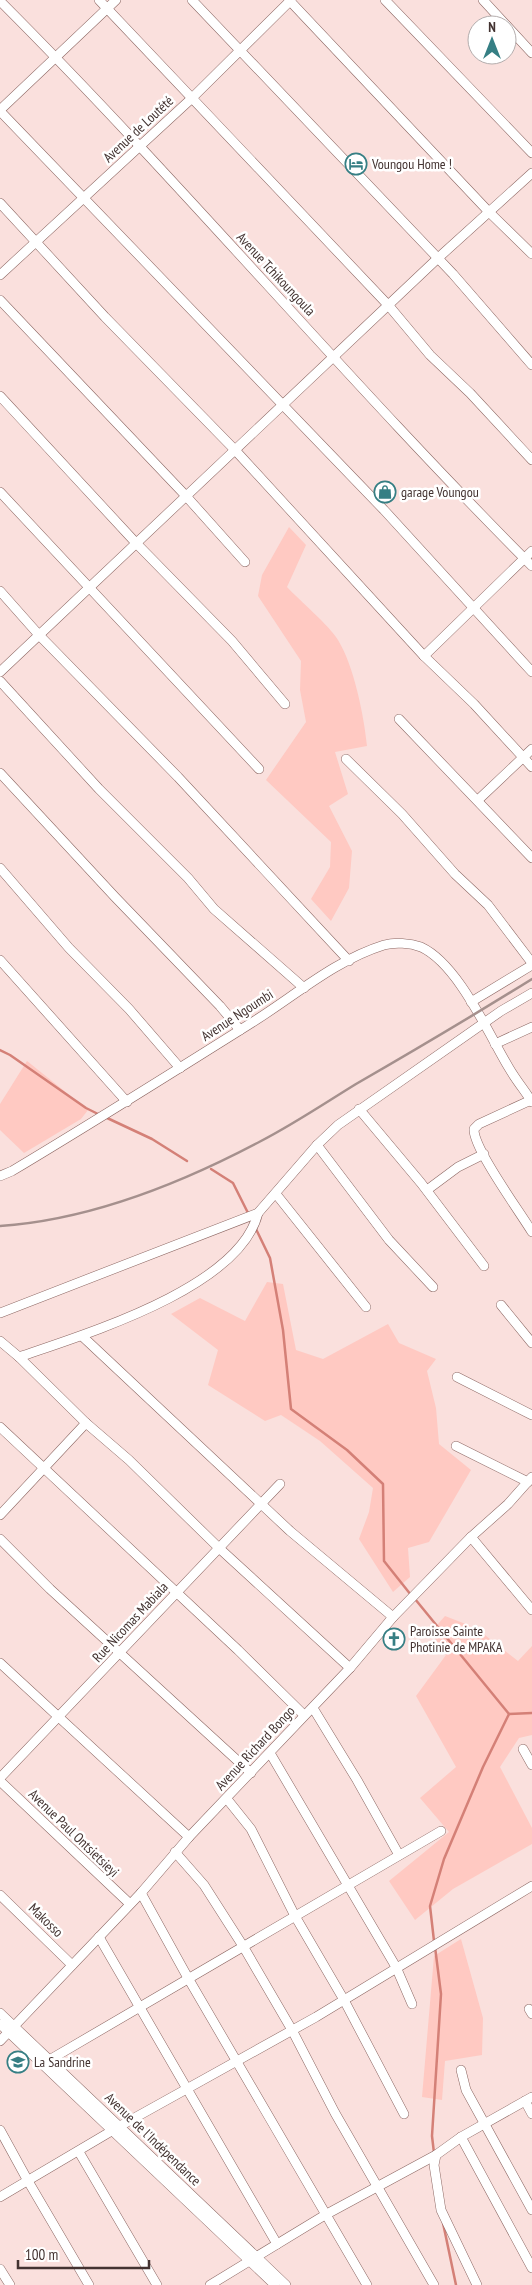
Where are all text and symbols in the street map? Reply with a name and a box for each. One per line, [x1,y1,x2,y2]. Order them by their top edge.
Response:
north arrow [467,15,517,65]
text: N [488,18,496,36]
street label: Avenue de Loutété [99,92,177,166]
hotel icon: Voungou Home ! [344,152,368,176]
place label: Voungou Home ! [371,155,452,173]
street label: Avenue Tchikoungoula [233,229,319,319]
shop icon: garage Voungou [373,480,397,504]
place label: garage Voungou [401,483,479,501]
street label: Avenue Ngoumbi [198,985,276,1045]
street label: Rue Nicomas Mabiala [88,1578,172,1666]
place label: Paroisse Sainte Photinie de MPAKA [410,1622,503,1656]
church icon: Paroisse Sainte Photinie de MPAKA [382,1627,406,1651]
street label: Avenue Richard Bongo [211,1702,299,1794]
street label: Avenue Paul Ontsietsieyi [25,1785,123,1881]
street label: Makosso [25,1899,67,1941]
school or university icon: La Sandrine [6,2050,30,2074]
place label: La Sandrine [34,2053,91,2071]
street label: Avenue de l'Indépendance [101,2089,205,2190]
scale bar [18,2238,149,2270]
text: 100 m [25,2245,58,2264]

